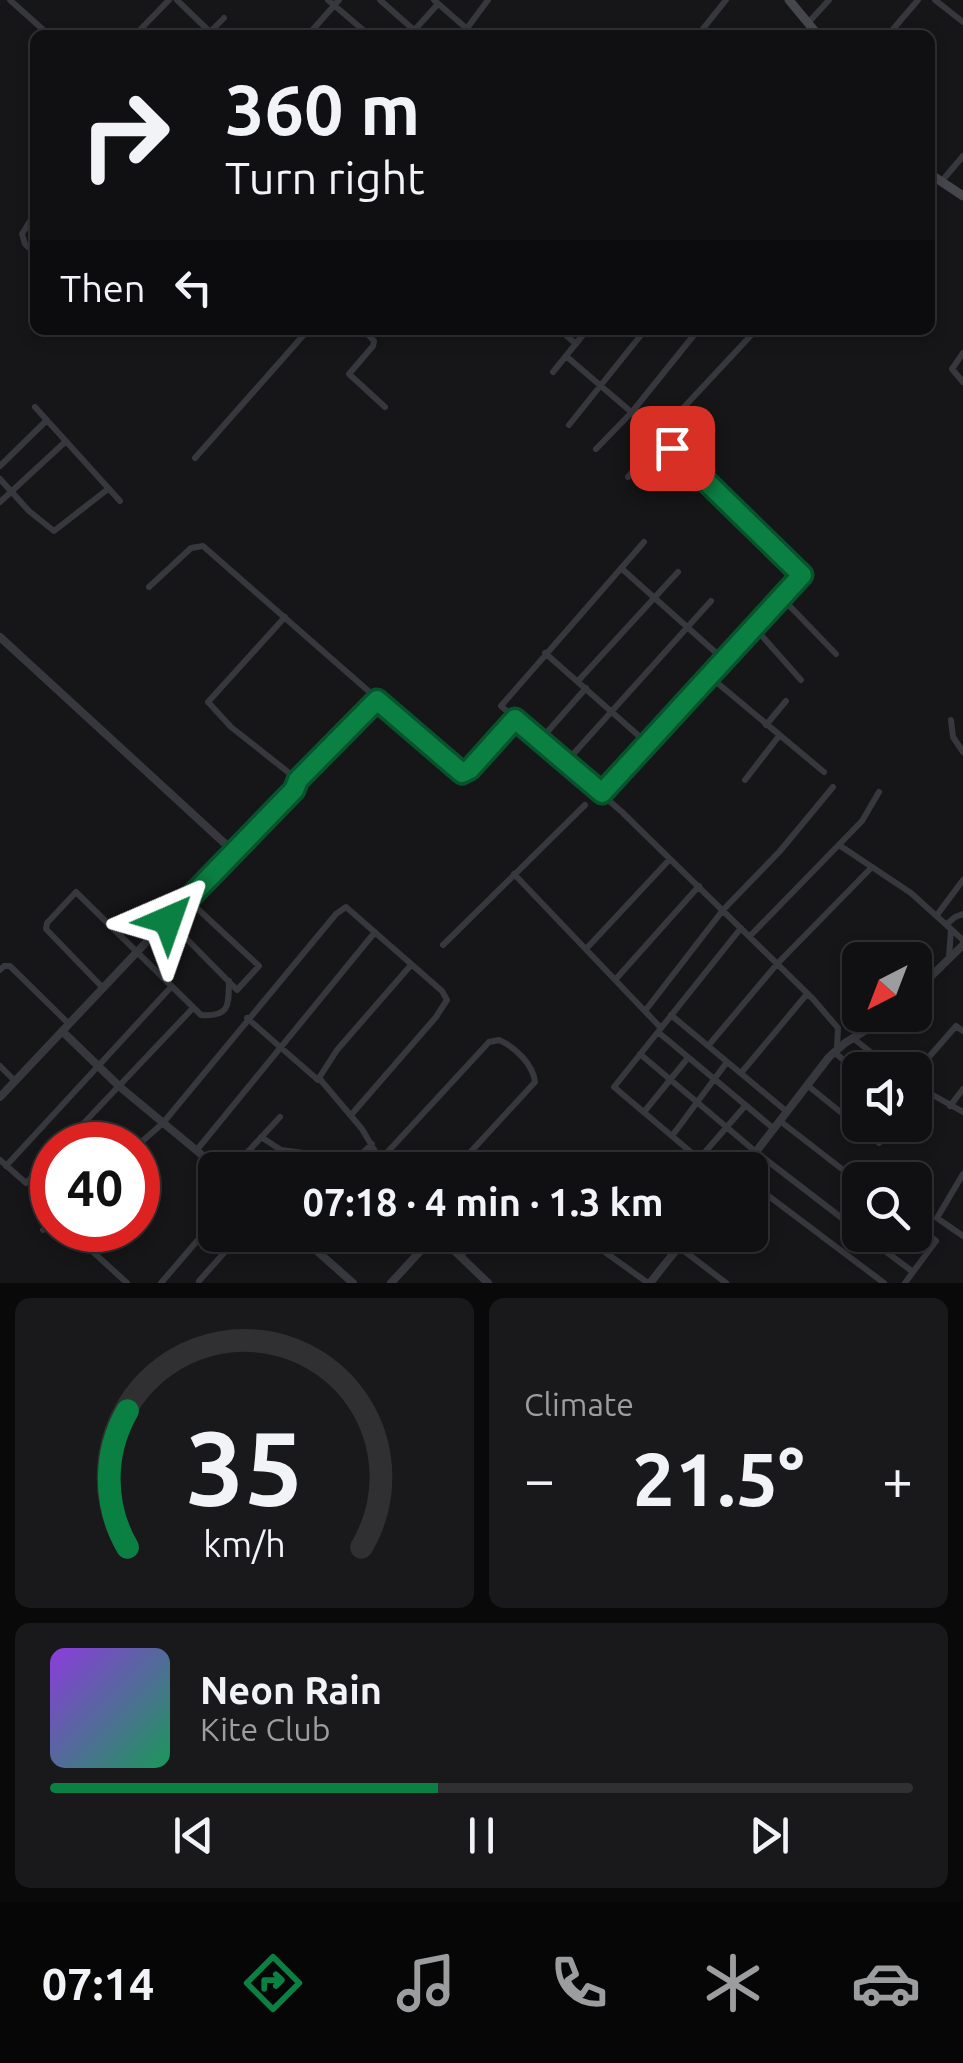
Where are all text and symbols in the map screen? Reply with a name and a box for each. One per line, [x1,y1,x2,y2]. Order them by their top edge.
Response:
icon: right [60,70,190,200]
text: 360 m [225,70,420,148]
text: Turn right [225,152,425,203]
icon: left [166,260,221,315]
text: Then [60,267,146,309]
pin [630,406,715,491]
icon: arrive [645,421,700,476]
position arrow [116,868,220,972]
north arrow [842,942,932,1032]
map controls [842,942,932,1252]
button: sound [842,1052,932,1142]
speed limit sign: 40 [30,1122,160,1252]
button: search [842,1162,932,1252]
text: 07:18 · 4 min · 1.3 km [302,1181,664,1223]
text: Climate [524,1386,634,1422]
text: 35 [186,1408,303,1525]
text: 21.5° [633,1436,804,1520]
text: − [524,1448,555,1509]
text: + [882,1448,913,1509]
text: km/h [203,1524,286,1564]
text: Neon Rain [200,1669,382,1711]
text: Kite Club [200,1711,330,1747]
icon: previous [166,1808,221,1863]
icon: pause [454,1808,509,1863]
icon: next [742,1808,797,1863]
icon: directions [238,1948,308,2018]
icon: music [391,1948,461,2018]
icon: phone [544,1948,614,2018]
icon: climate [698,1948,768,2018]
icon: car [851,1948,921,2018]
text: 07:14 [42,1958,154,2009]

